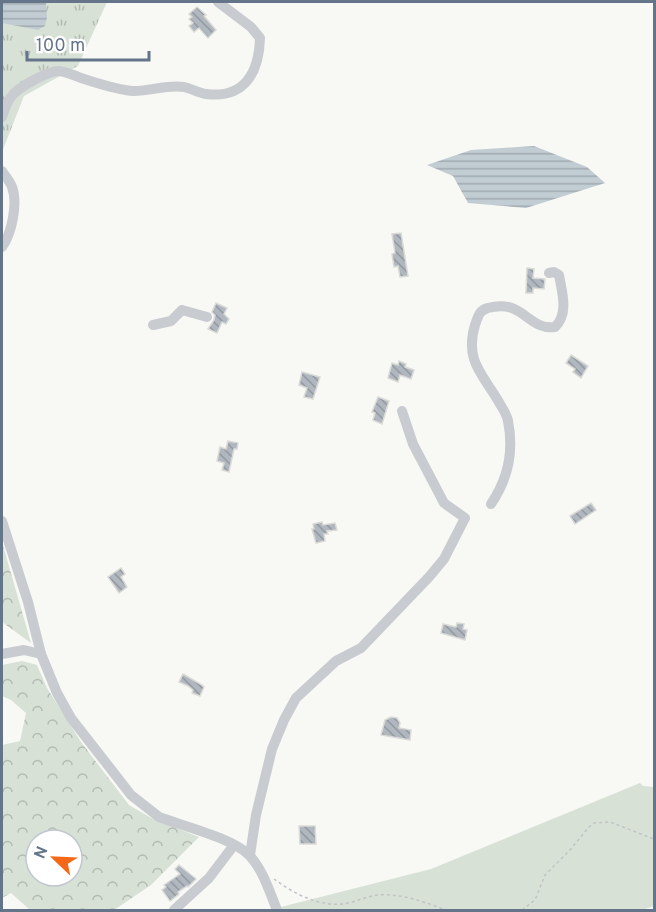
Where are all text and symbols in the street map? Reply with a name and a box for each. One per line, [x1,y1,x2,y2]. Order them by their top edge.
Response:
scale bar [27,24,148,62]
text: 100 m [36,35,85,58]
north arrow [24,828,84,888]
text: N [31,844,53,862]

